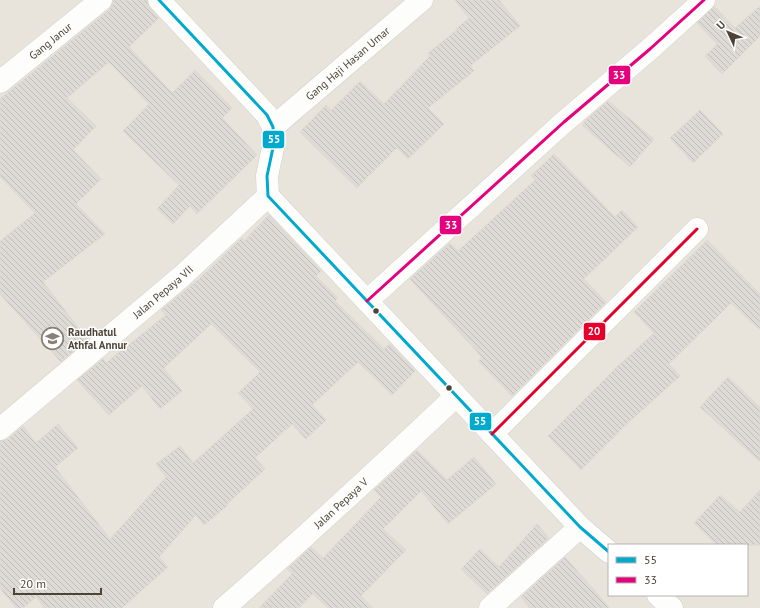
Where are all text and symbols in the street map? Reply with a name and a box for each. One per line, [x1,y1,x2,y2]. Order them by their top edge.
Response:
north arrow [708,12,748,52]
text: U [713,18,728,32]
street label: Gang Janur [26,19,75,63]
street label: Gang Haji Hasan Umar [303,24,393,103]
line badge: 33 [608,65,631,85]
text: 33 [613,68,625,82]
line badge: 55 [262,130,285,149]
text: 55 [268,132,280,146]
line badge: 33 [439,215,462,235]
text: 33 [445,218,457,232]
street label: Jalan Pepaya VII [129,262,196,322]
unlabelled marker [371,306,381,316]
line badge: 20 [583,322,606,341]
text: 20 [588,324,600,338]
school or university icon: Raudhatul Athfal Annur [39,325,65,351]
place label: Raudhatul Athfal Annur [68,325,127,352]
unlabelled marker [444,383,454,393]
line badge: 55 [469,412,492,431]
text: 55 [474,414,486,428]
street label: Jalan Pepaya V [310,474,372,532]
legend [608,544,748,596]
text: 55 [644,552,657,567]
scale bar [14,570,101,596]
text: 33 [644,572,657,587]
text: 20 m [20,576,46,591]

